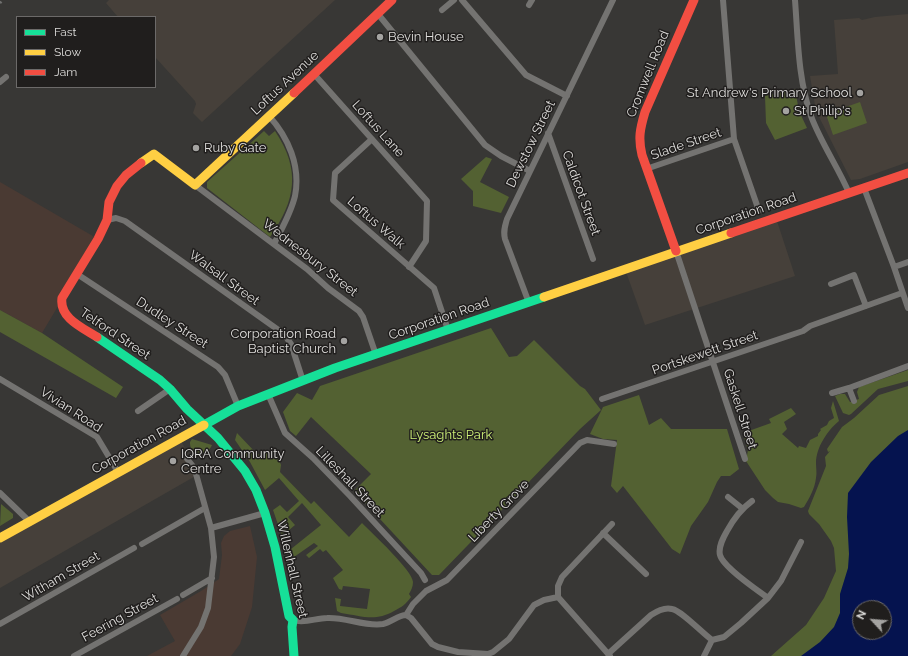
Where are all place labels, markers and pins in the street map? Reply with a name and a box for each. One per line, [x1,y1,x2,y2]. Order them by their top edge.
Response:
place label: Bevin House [388,29,464,45]
marker: Bevin House [375,32,385,42]
place label: St Andrew's Primary School [687,85,852,101]
marker: St Andrew's Primary School [855,88,865,98]
place label: St Philip's [794,103,851,119]
marker: St Philip's [781,106,791,116]
place label: Ruby Gate [204,140,266,156]
marker: Ruby Gate [191,143,201,153]
place label: Corporation Road Baptist Church [230,326,336,357]
marker: Corporation Road Baptist Church [339,336,349,346]
place label: IQRA Community Centre [181,446,285,477]
marker: IQRA Community Centre [168,456,178,466]

